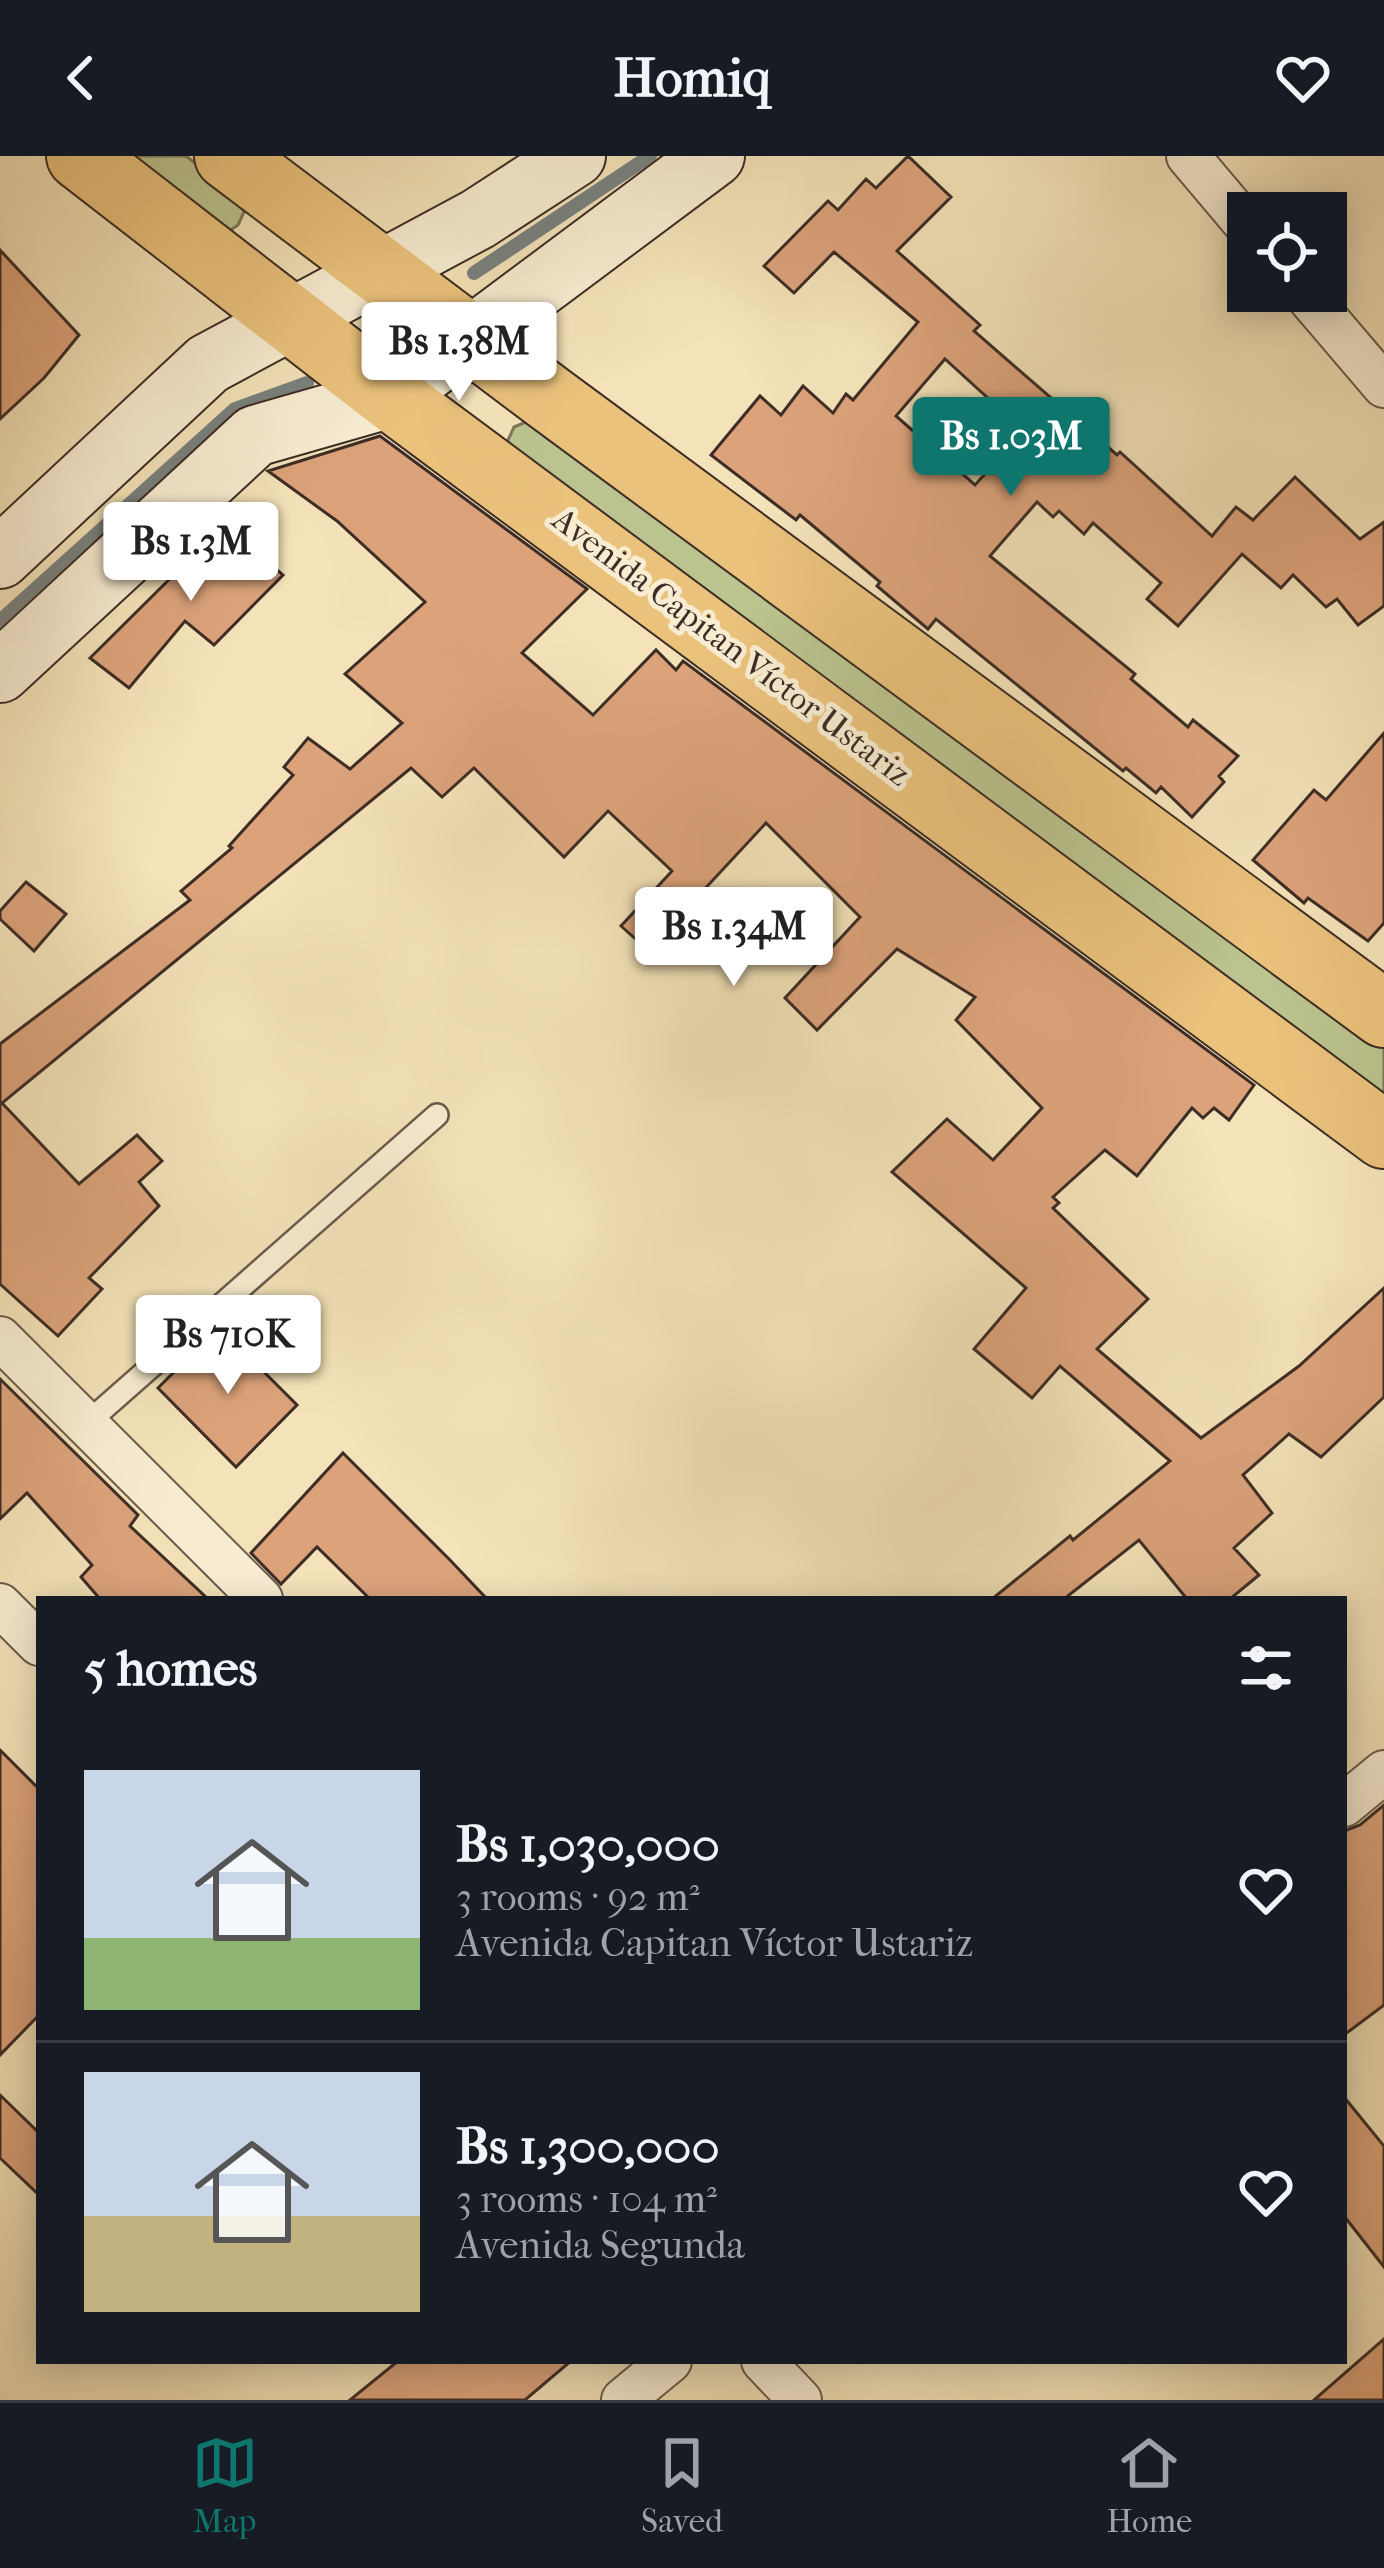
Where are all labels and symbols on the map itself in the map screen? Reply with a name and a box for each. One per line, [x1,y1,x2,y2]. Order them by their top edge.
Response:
pin: Bs 1.38M [335,302,583,404]
pin: Bs 1.03M [887,397,1135,499]
street label: Avenida Capitan Víctor Ustariz [543,499,917,794]
pin: Bs 1.3M [80,502,302,604]
pin: Bs 1.34M [610,887,858,989]
pin: Bs 710K [117,1295,339,1397]

